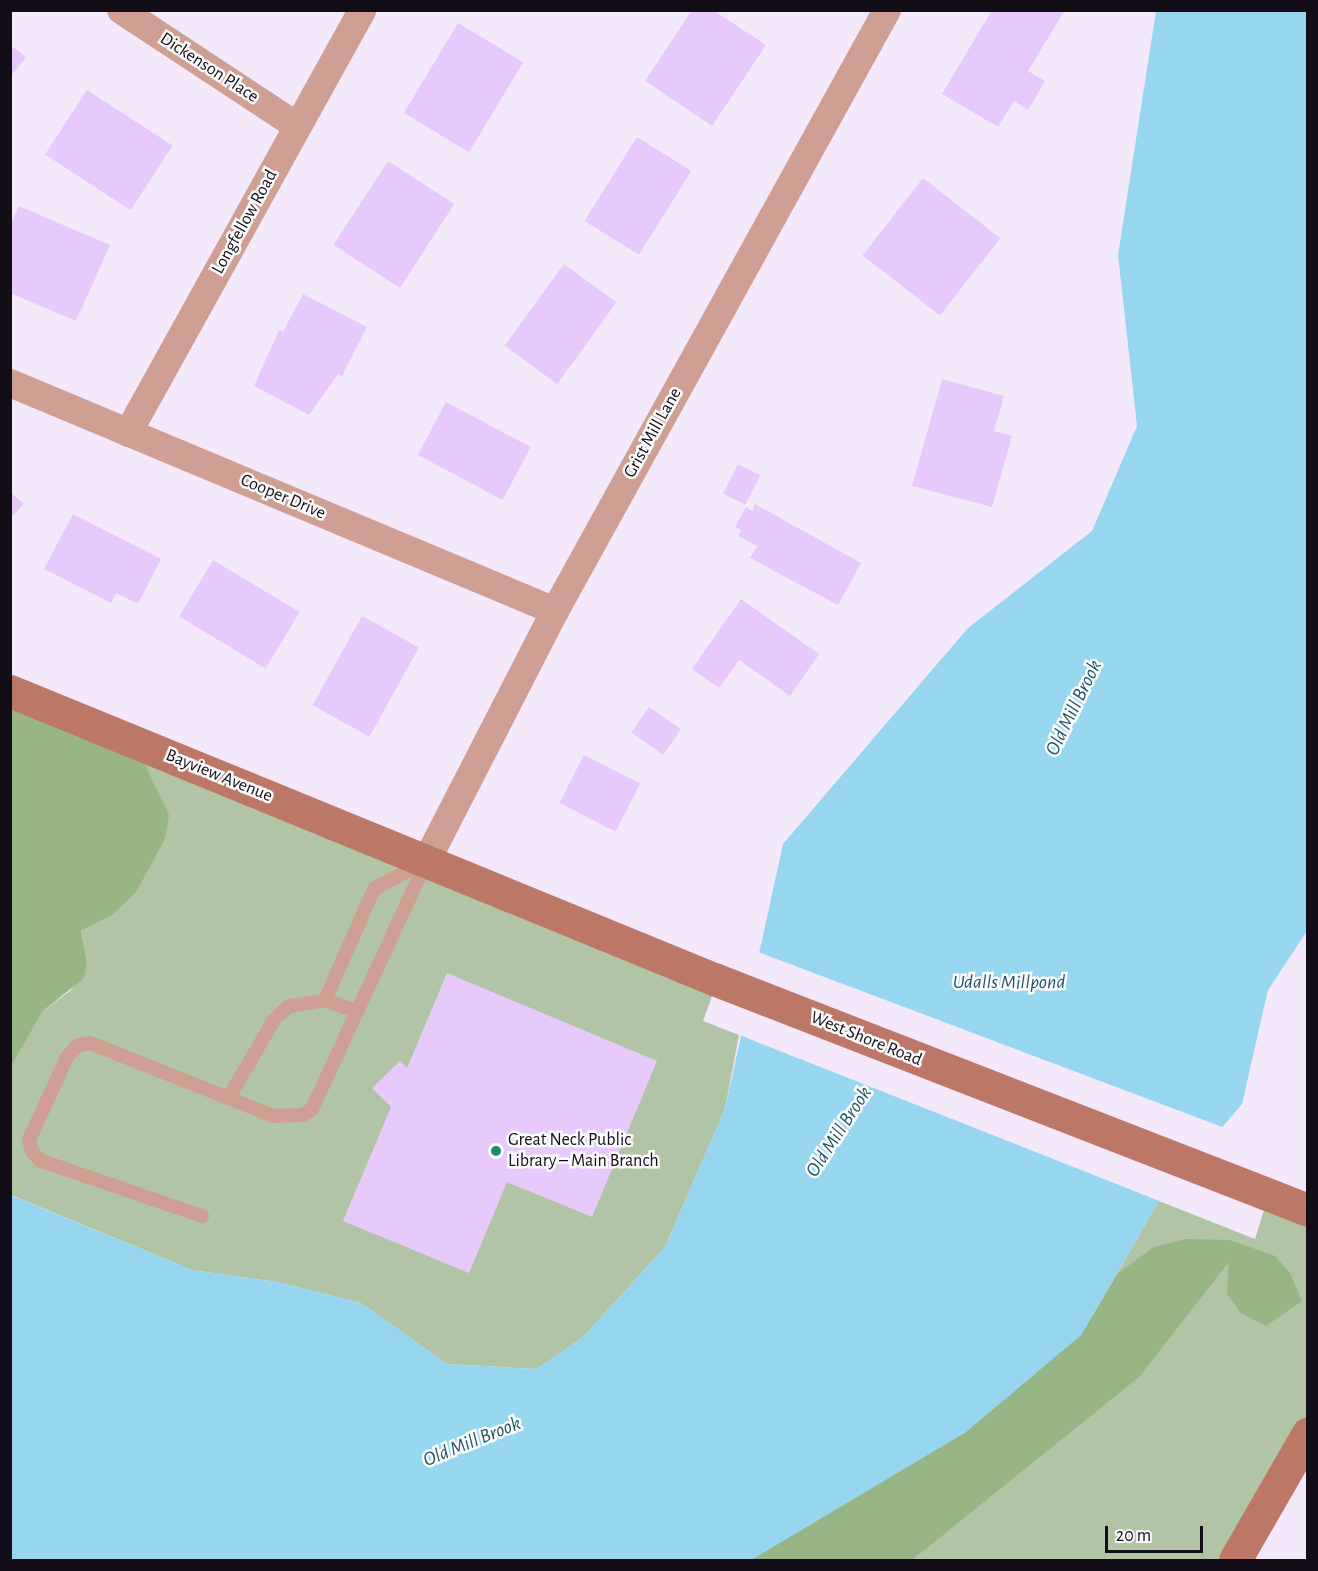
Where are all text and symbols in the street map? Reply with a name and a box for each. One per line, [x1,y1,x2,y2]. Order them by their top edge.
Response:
street label: Dickenson Place [156,28,262,108]
street label: Longfellow Road [207,166,283,278]
street label: Grist Mill Lane [619,384,687,482]
street label: Cooper Drive [237,469,329,525]
water label: Old Mill Brook [1041,656,1107,760]
street label: Bayview Avenue [162,745,276,807]
water label: Udalls Millpond [953,970,1065,994]
street label: West Shore Road [807,1007,925,1071]
water label: Old Mill Brook [801,1082,877,1182]
place label: Great Neck Public Library – Main Branch [508,1130,659,1172]
marker: Great Neck Public Library – Main Branch [489,1144,503,1158]
water label: Old Mill Brook [420,1412,524,1472]
scale bar [1108,1514,1206,1552]
text: 20 m [1116,1527,1151,1545]

